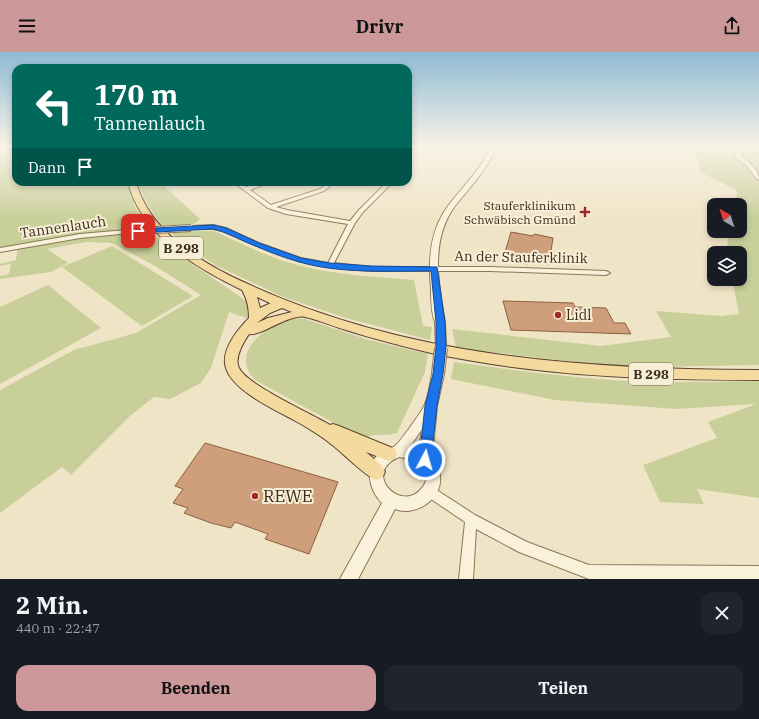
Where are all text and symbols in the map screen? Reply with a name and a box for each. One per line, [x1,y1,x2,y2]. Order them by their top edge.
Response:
icon: menu [16,15,38,37]
text: Drivr [356,15,403,38]
icon: share [721,15,743,37]
text: 170 m [94,76,178,113]
icon: left [28,80,80,132]
text: Tannenlauch [94,112,206,135]
icon: arrive [74,156,96,178]
text: Dann [28,158,66,177]
place label: Stauferklinikum Schwäbisch Gmünd [464,198,577,227]
north arrow [707,198,747,238]
map controls [707,198,747,286]
marker: Stauferklinikum Schwäbisch Gmünd [579,206,591,218]
street label: Tannenlauch [19,212,108,242]
pin [121,214,155,248]
icon: arrive [127,220,149,242]
road number: B 298 [159,237,203,259]
button: layers [707,246,747,286]
street label: An der Stauferklinik [454,247,589,267]
place label: Lidl [566,306,591,324]
marker: Lidl [553,310,563,320]
road number: B 298 [629,363,673,385]
position arrow [404,439,446,481]
place label: REWE [263,485,313,507]
marker: REWE [250,491,260,501]
text: 2 Min. [16,589,88,621]
button: close [701,592,743,634]
text: 440 m · 22:47 [16,620,100,637]
button: Beenden [16,665,376,711]
button: Teilen [384,665,743,711]

